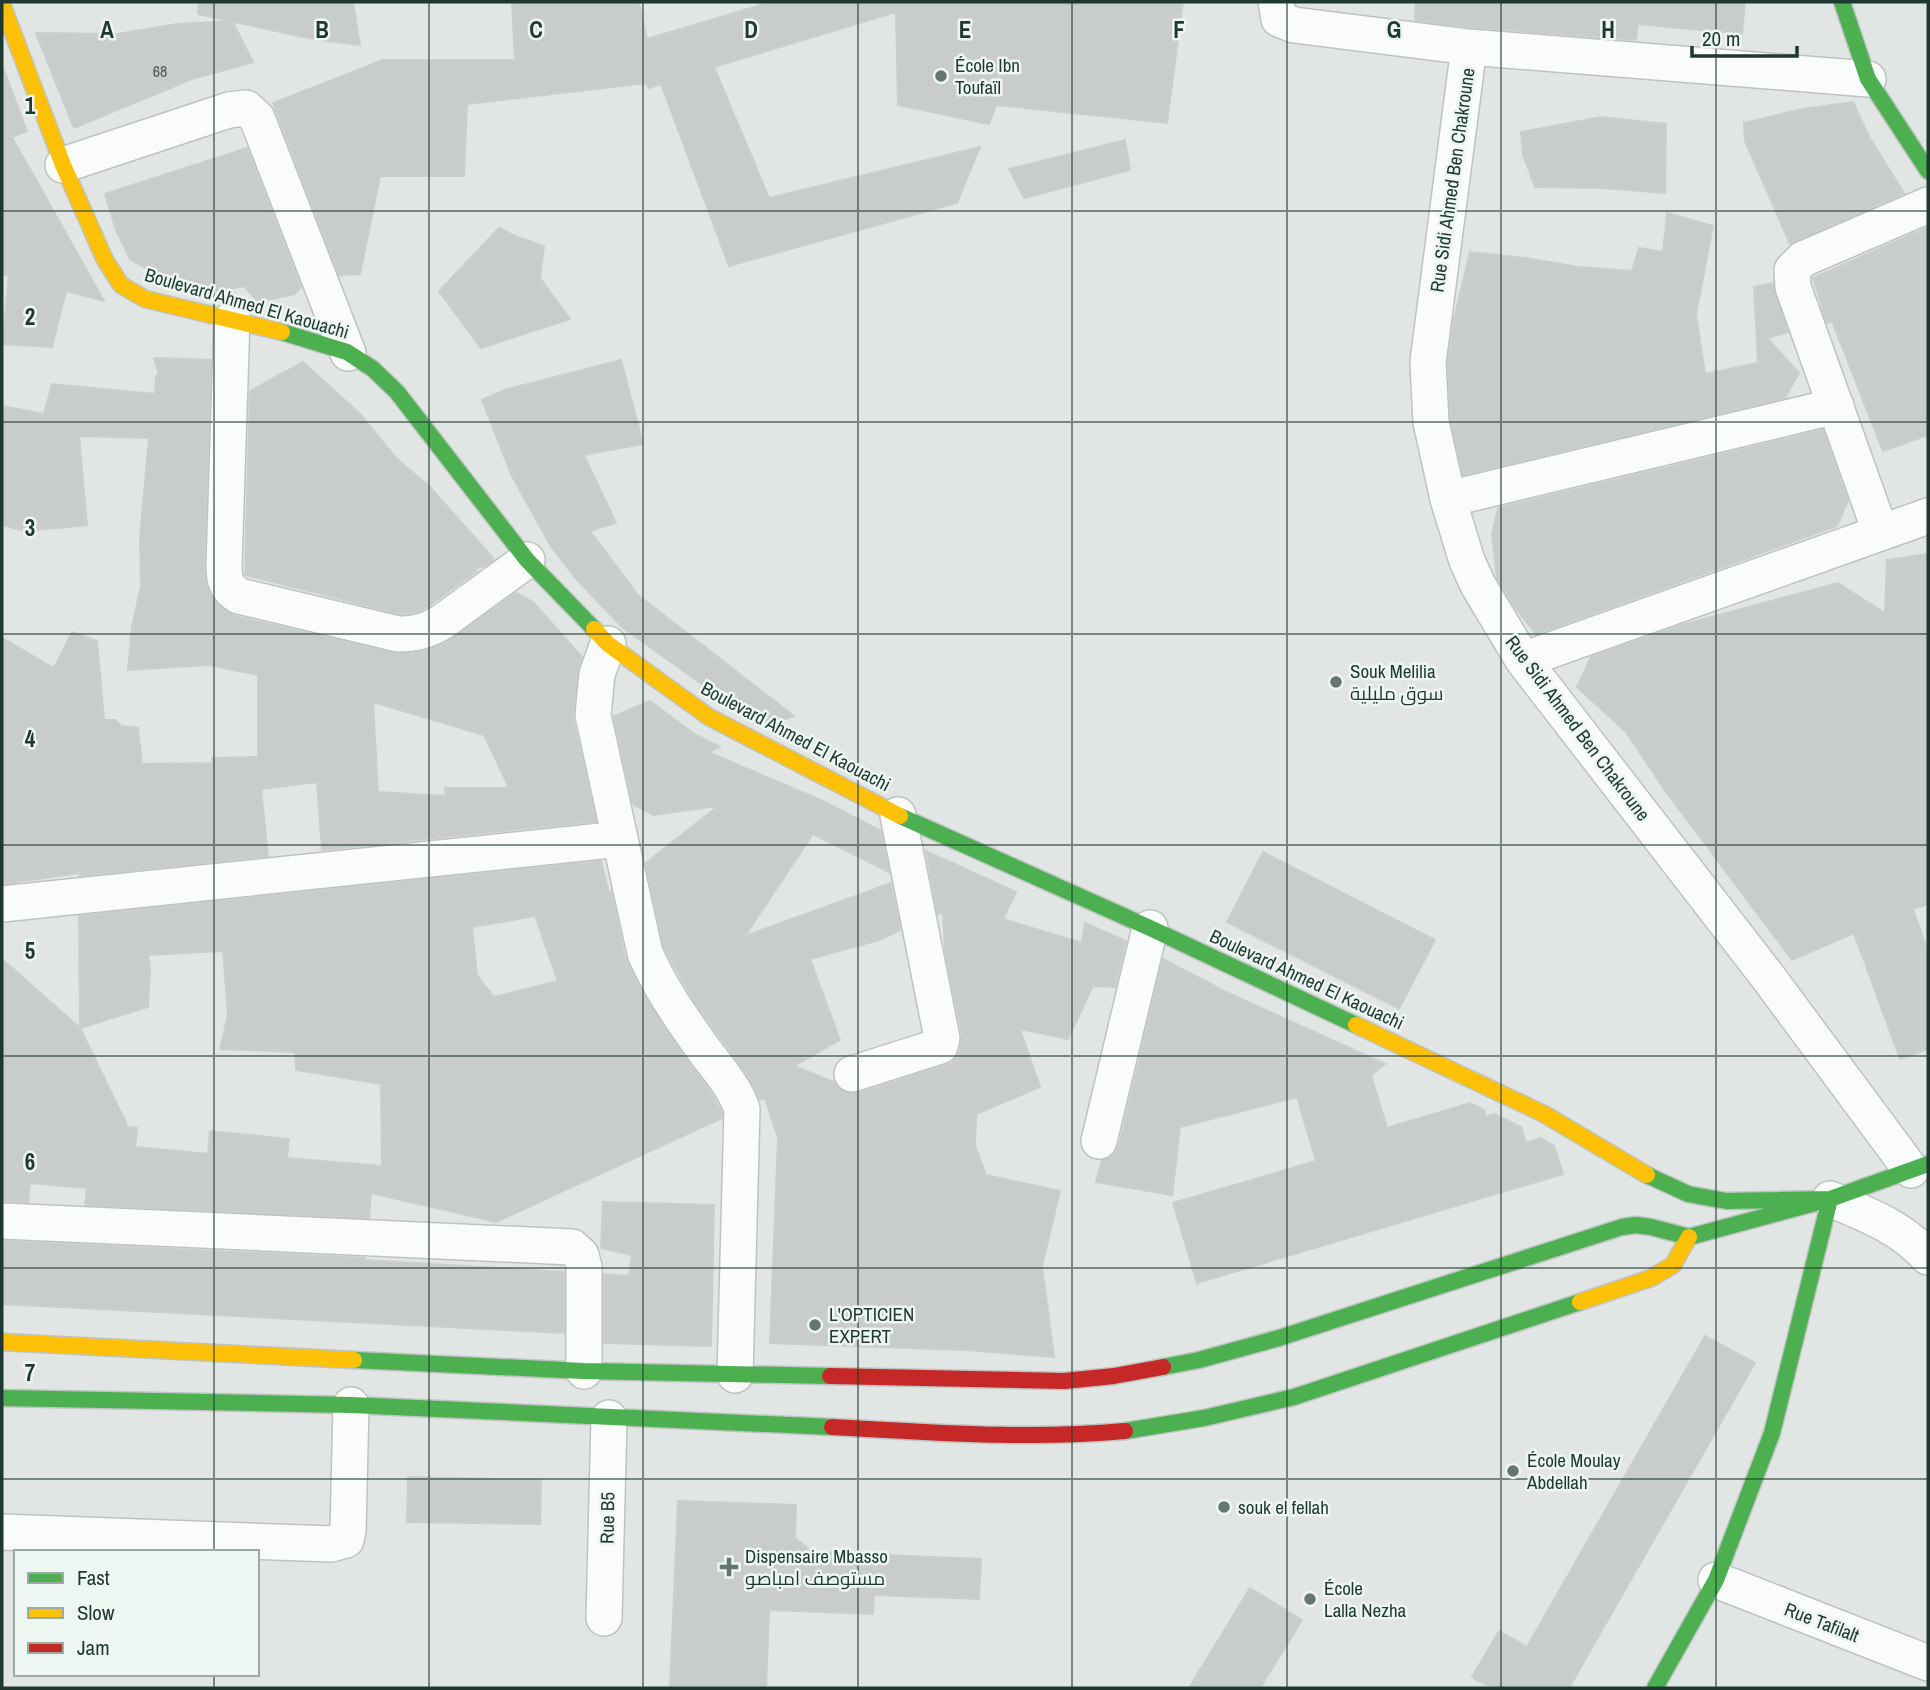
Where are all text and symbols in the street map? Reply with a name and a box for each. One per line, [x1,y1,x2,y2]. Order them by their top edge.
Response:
text: A [100,14,114,45]
text: B [315,14,329,45]
text: C [529,14,543,45]
text: D [744,14,758,45]
text: E [959,14,971,45]
text: F [1173,14,1185,45]
text: G [1387,14,1401,45]
text: H [1601,14,1615,45]
scale bar [1692,14,1797,58]
text: 20 m [1702,24,1740,53]
place label: École Ibn Toufaïl [955,52,1020,100]
house number: 68 [153,60,167,82]
street label: Rue Sidi Ahmed Ben Chakroune [1423,66,1481,294]
marker: École Ibn Toufaïl [933,68,949,84]
text: 1 [25,90,36,121]
street label: Boulevard Ahmed El Kaouachi [142,261,352,345]
text: 2 [25,301,35,332]
text: 3 [25,512,35,543]
street label: Rue Sidi Ahmed Ben Chakroune [1500,630,1656,826]
place label: Souk Melilia سوق مليلية [1350,658,1443,706]
marker: Souk Melilia سوق مليلية [1328,674,1344,690]
street label: Boulevard Ahmed El Kaouachi [697,675,895,797]
text: 4 [25,723,36,754]
street label: Boulevard Ahmed El Kaouachi [1206,923,1408,1035]
text: 5 [25,935,35,966]
text: 6 [25,1146,35,1177]
place label: L'OPTICIEN EXPERT [829,1301,914,1349]
marker: L'OPTICIEN EXPERT [807,1317,823,1333]
text: 7 [25,1357,35,1388]
place label: École Moulay Abdellah [1526,1447,1621,1495]
marker: École Moulay Abdellah [1505,1463,1521,1479]
street label: Rue B5 [594,1491,620,1544]
place label: souk el fellah [1238,1494,1329,1520]
marker: souk el fellah [1216,1499,1232,1515]
place label: Dispensaire Mbasso مستوصف امباصو [745,1543,888,1591]
legend [14,1550,259,1676]
marker: Dispensaire Mbasso مستوصف امباصو [719,1557,739,1577]
text: Fast [77,1563,110,1592]
place label: École Lalla Nezha [1324,1575,1407,1623]
marker: École Lalla Nezha [1302,1591,1318,1607]
street label: Rue Tafilalt [1781,1596,1864,1648]
text: Slow [77,1598,115,1627]
text: Jam [77,1633,110,1662]

